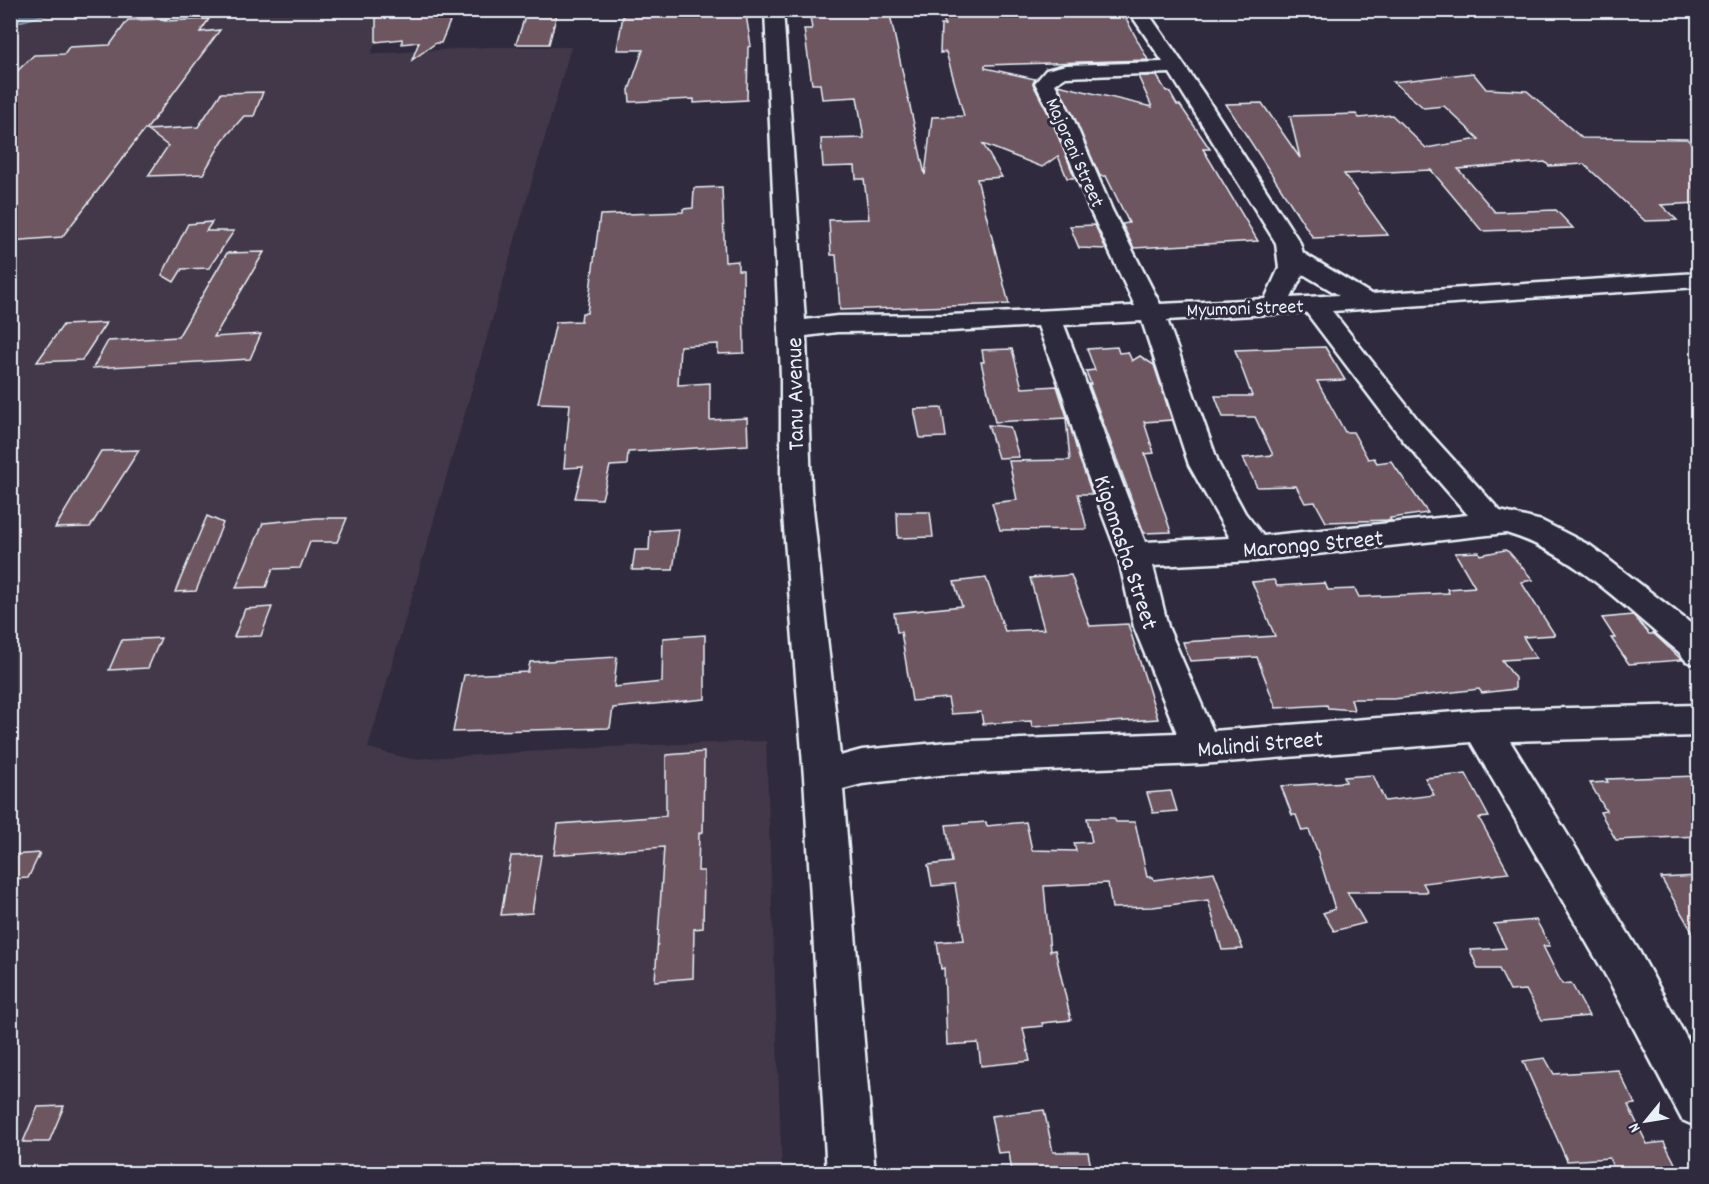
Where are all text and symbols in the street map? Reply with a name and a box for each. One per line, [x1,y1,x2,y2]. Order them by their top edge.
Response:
street label: Majoreni Street [1037,94,1110,213]
street label: Myumoni Street [1186,294,1304,326]
street label: Tanu Avenue [779,337,815,451]
street label: Kigomasha Street [1083,471,1165,635]
street label: Marongo Street [1242,523,1385,569]
street label: Malindi Street [1196,724,1325,768]
north arrow [1616,1091,1676,1151]
text: N [1623,1118,1647,1136]

